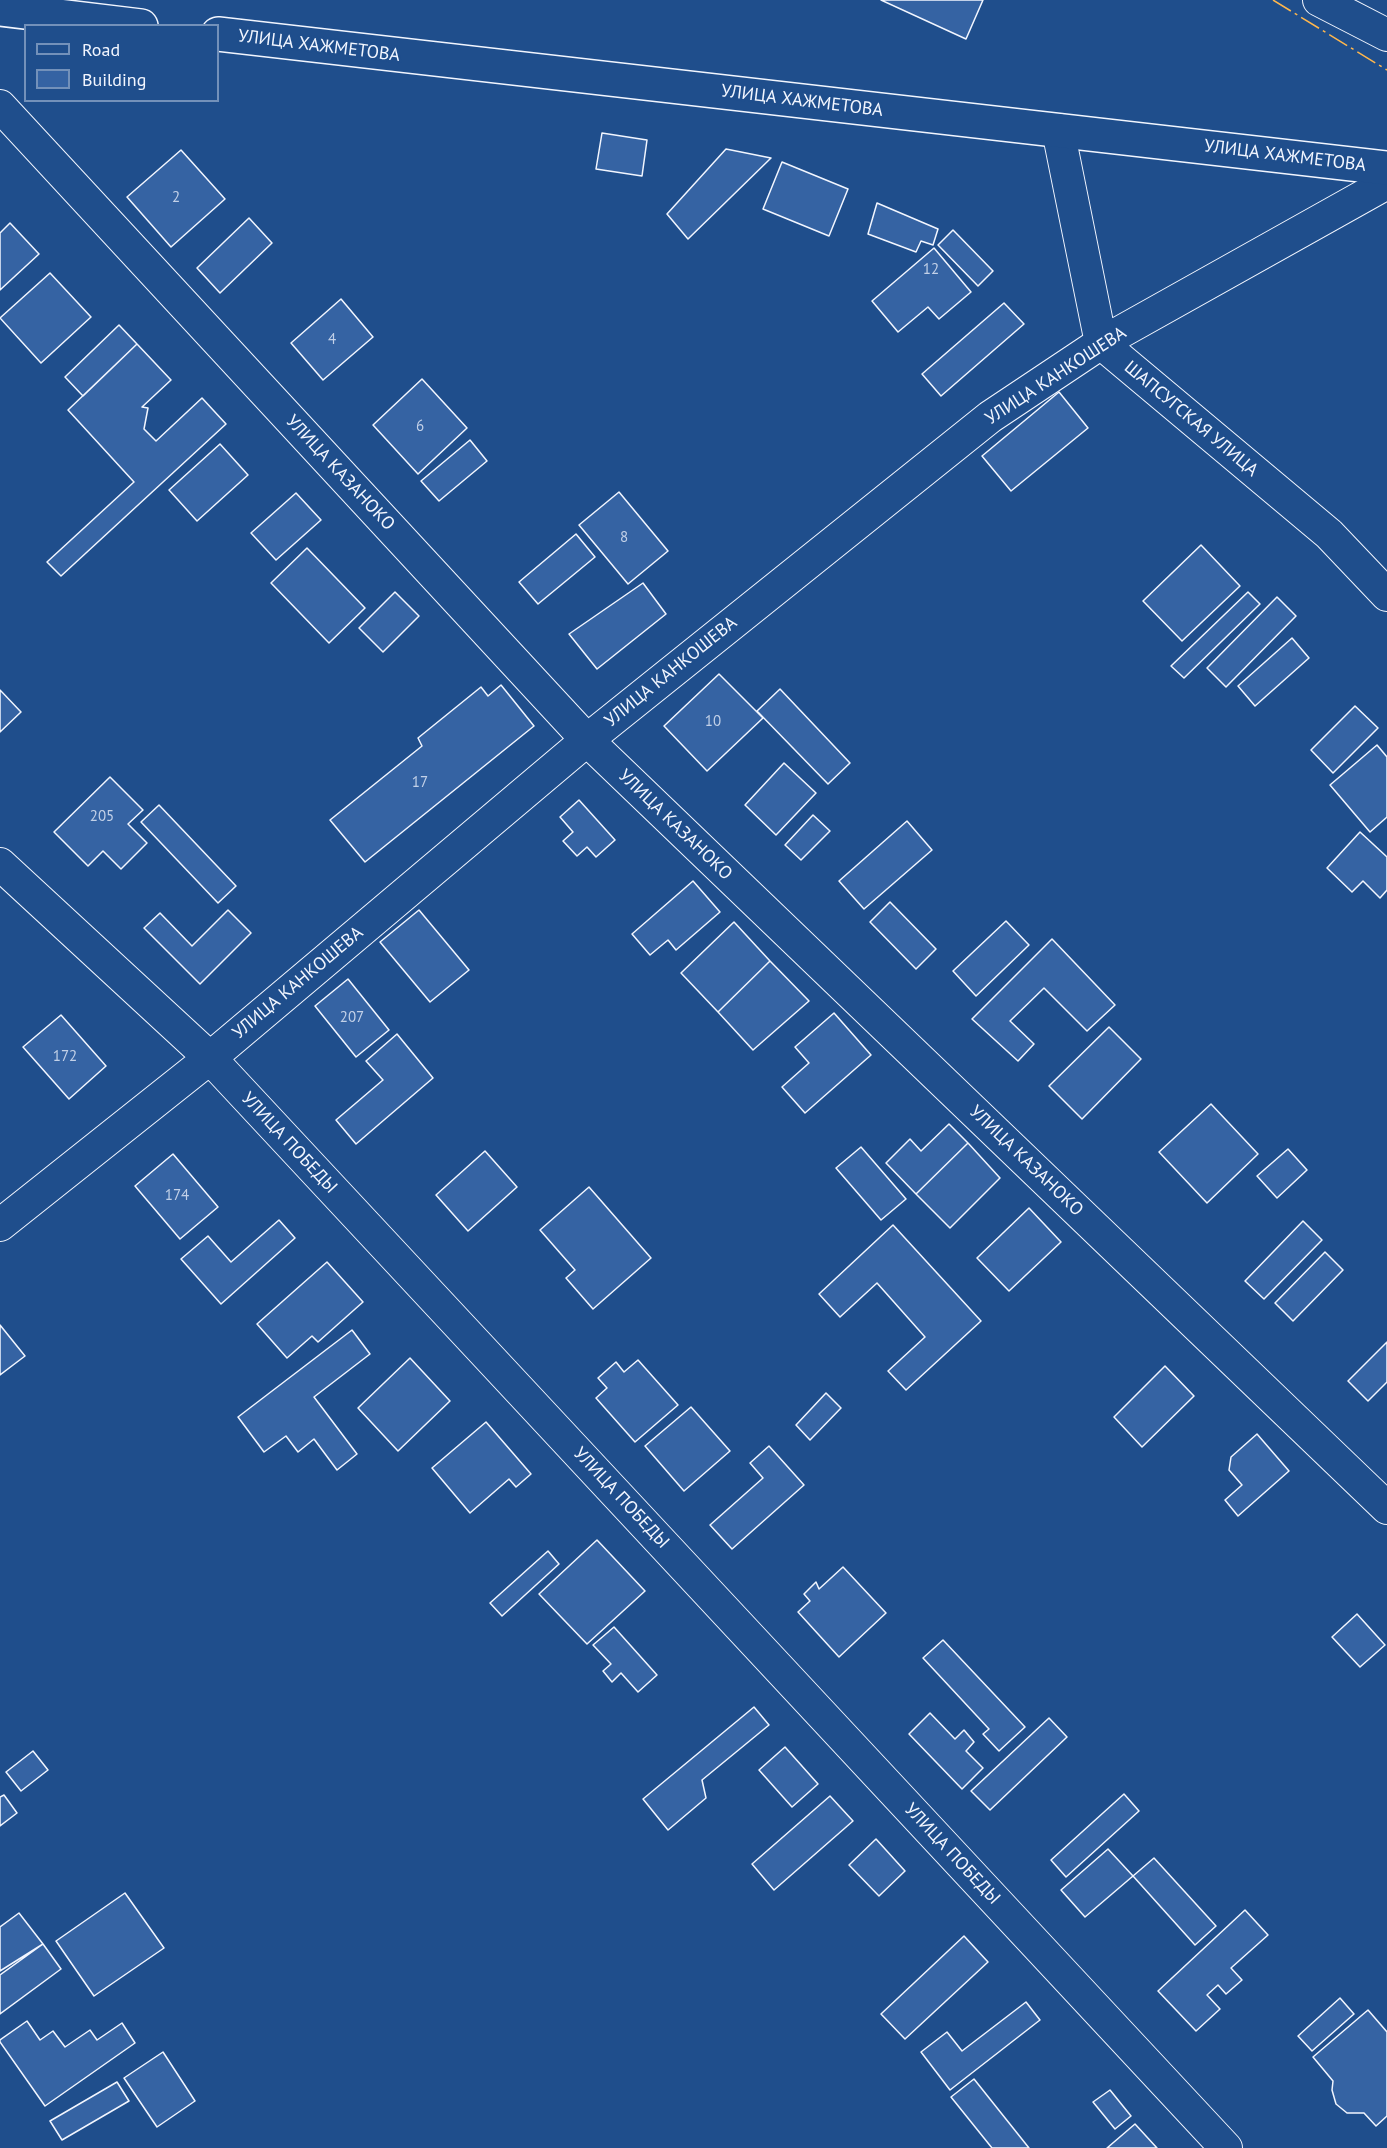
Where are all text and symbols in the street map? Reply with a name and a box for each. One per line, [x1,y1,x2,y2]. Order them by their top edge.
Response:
legend [24,24,219,102]
street label: УЛИЦА ХАЖМЕТОВА [237,25,401,67]
text: Road [82,38,120,61]
text: Building [82,68,146,91]
street label: УЛИЦА ХАЖМЕТОВА [720,80,884,122]
street label: УЛИЦА ХАЖМЕТОВА [1203,135,1367,177]
house number: 2 [172,189,180,207]
house number: 12 [923,261,939,279]
street label: УЛИЦА КАНКОШЕВА [982,322,1130,430]
house number: 4 [328,331,336,349]
street label: ШАПСУГСКАЯ УЛИЦА [1120,357,1262,481]
street label: УЛИЦА КАЗАНОКО [281,411,399,535]
house number: 6 [416,418,424,436]
house number: 8 [620,529,628,547]
street label: УЛИЦА КАНКОШЕВА [601,612,741,732]
house number: 10 [705,713,721,731]
street label: УЛИЦА КАЗАНОКО [614,765,736,885]
house number: 17 [412,774,428,792]
house number: 205 [90,808,114,826]
street label: УЛИЦА КАНКОШЕВА [228,922,368,1044]
house number: 207 [340,1009,364,1027]
house number: 172 [53,1048,77,1066]
street label: УЛИЦА ПОБЕДЫ [237,1088,341,1198]
street label: УЛИЦА КАЗАНОКО [965,1101,1087,1221]
house number: 174 [165,1187,189,1205]
street label: УЛИЦА ПОБЕДЫ [569,1443,673,1553]
street label: УЛИЦА ПОБЕДЫ [900,1799,1004,1909]

